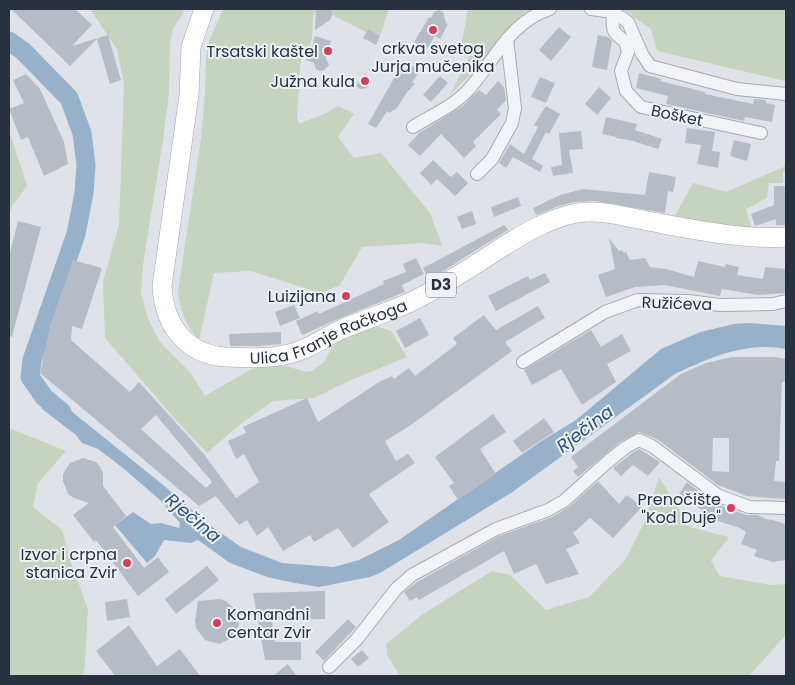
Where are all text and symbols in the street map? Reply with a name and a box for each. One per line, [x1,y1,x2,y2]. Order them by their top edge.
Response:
marker: crkva svetog Jurja mučenika [427,24,439,36]
place label: crkva svetog Jurja mučenika [371,37,495,78]
place label: Trsatski kaštel [206,40,318,63]
marker: Trsatski kaštel [322,45,334,57]
place label: Južna kula [270,70,355,93]
marker: Južna kula [359,75,371,87]
street label: Bošket [649,99,705,132]
road number: D3 [426,272,456,298]
place label: Luizijana [268,285,336,308]
marker: Luizijana [340,290,352,302]
street label: Ružićeva [641,291,713,316]
street label: Ulica Franje Račkoga [249,294,411,370]
water label: Rječina [551,399,618,458]
water label: Rječina [160,487,226,548]
place label: Prenočište "Kod Duje" [638,488,721,529]
marker: Prenočište "Kod Duje" [725,502,737,514]
place label: Izvor i crpna stanica Zvir [21,543,117,584]
marker: Izvor i crpna stanica Zvir [121,557,133,569]
place label: Komandni centar Zvir [227,603,311,644]
marker: Komandni centar Zvir [211,617,223,629]

